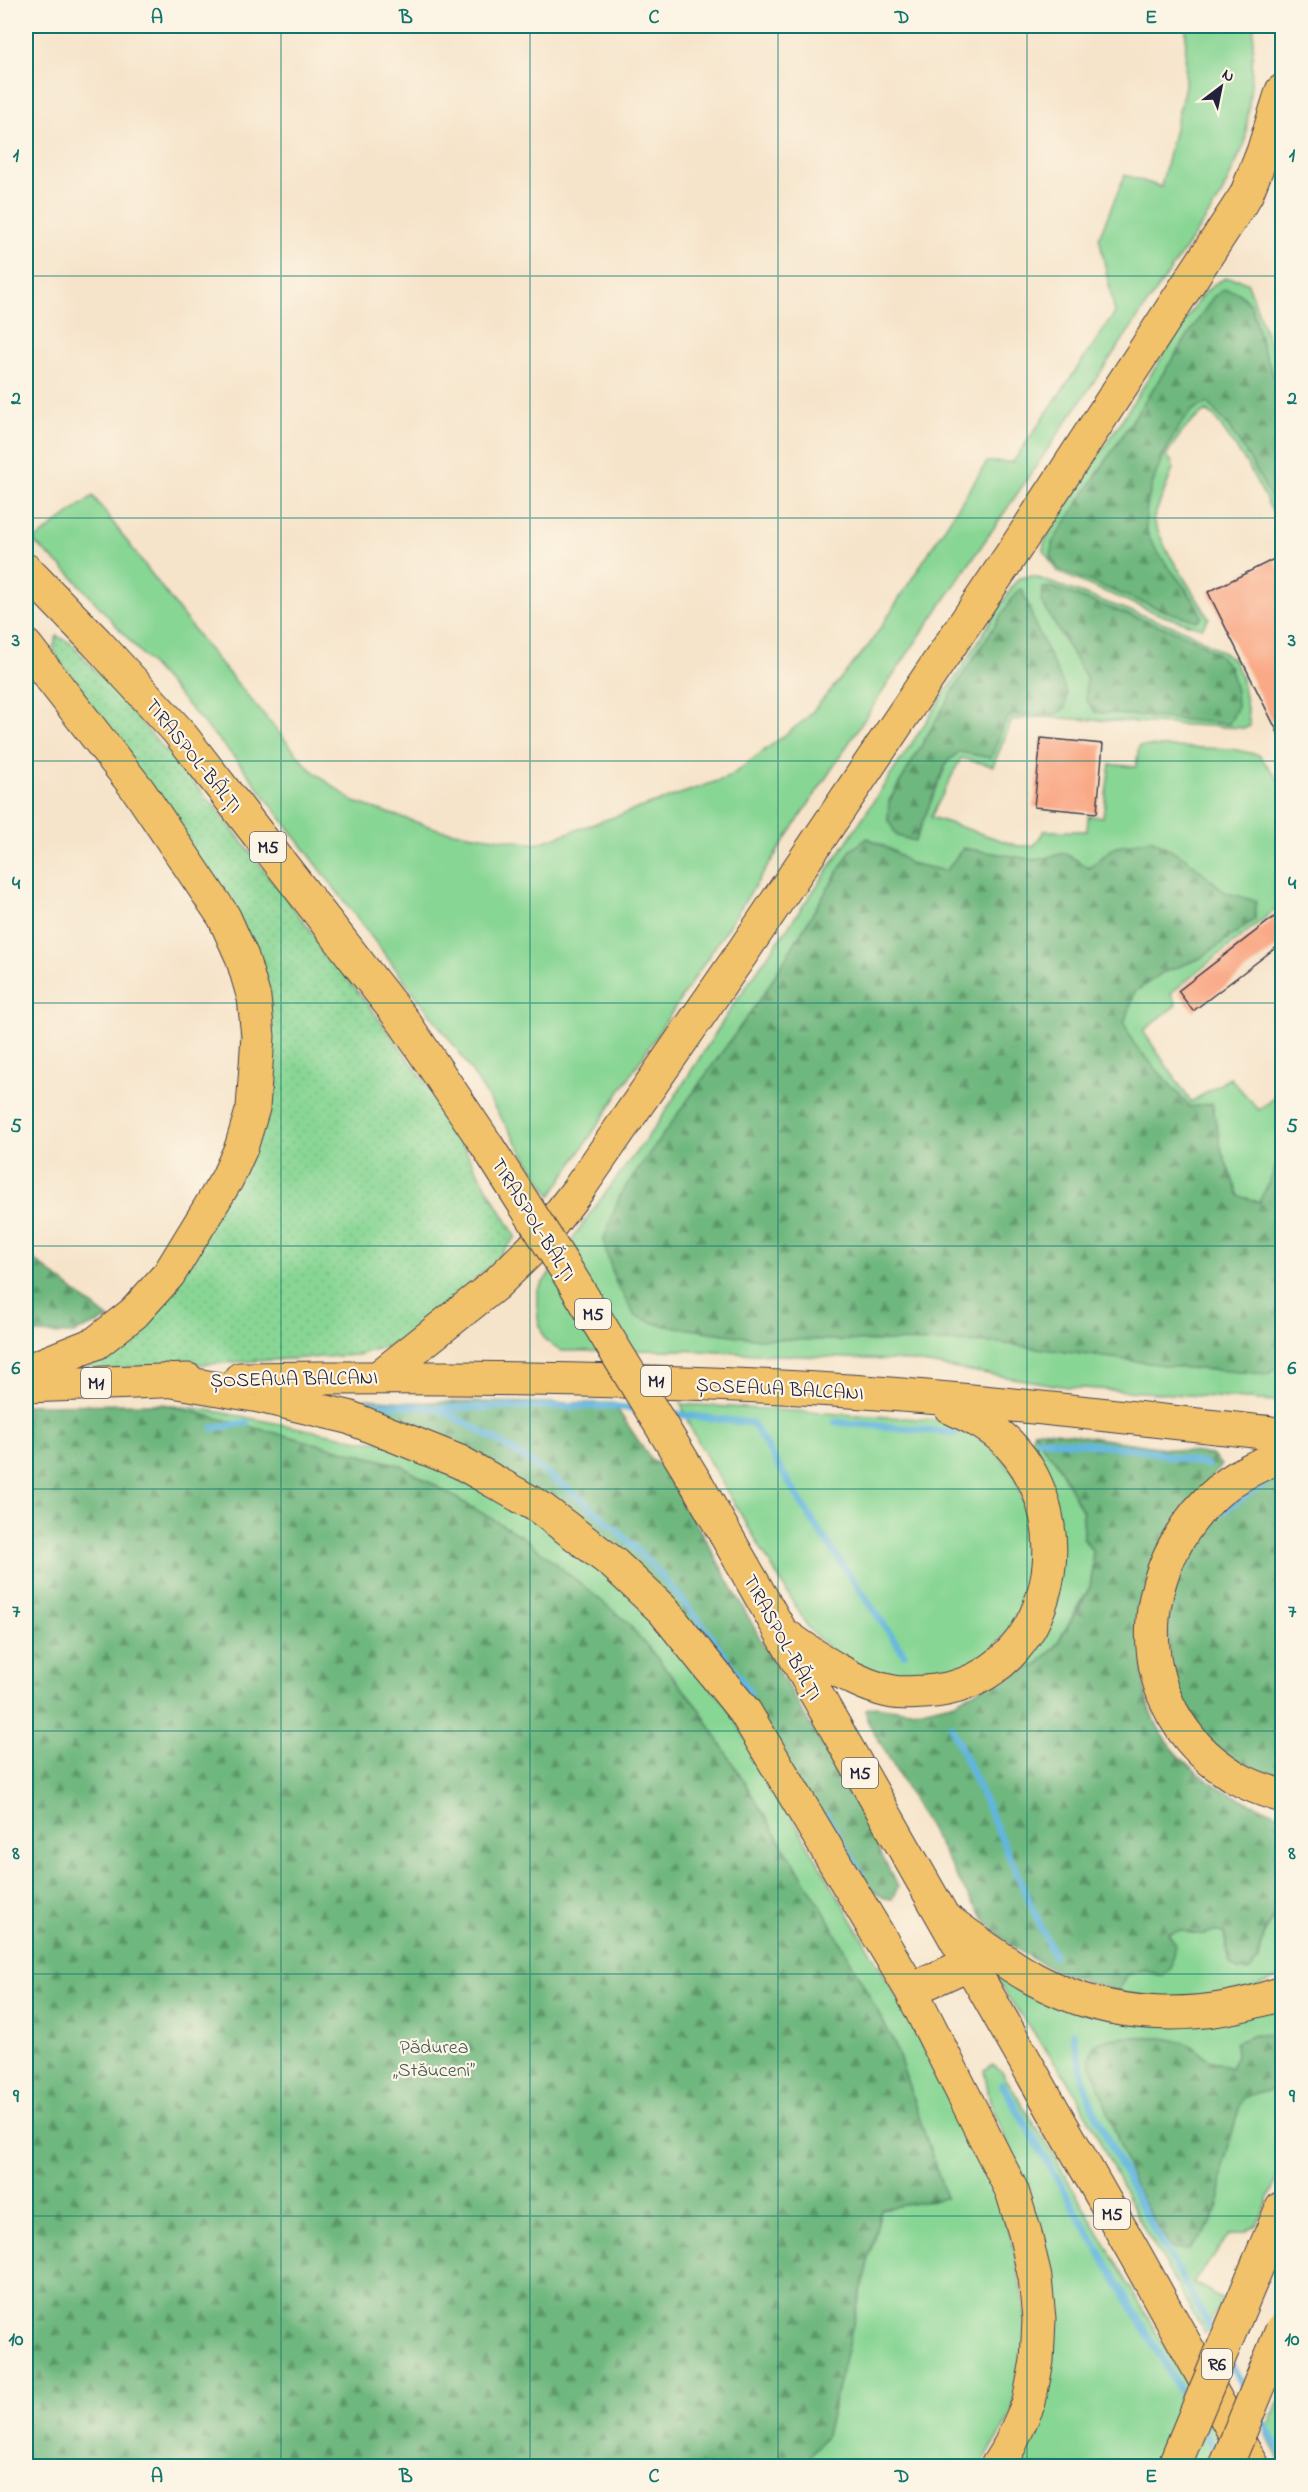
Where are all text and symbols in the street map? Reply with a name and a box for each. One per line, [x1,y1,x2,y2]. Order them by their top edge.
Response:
text: A [151,4,163,33]
text: B [398,4,413,33]
text: C [649,4,660,33]
text: D [894,4,909,33]
text: E [1145,4,1157,33]
north arrow [1191,57,1251,117]
text: N [1217,63,1239,89]
text: 1 [13,142,20,171]
text: 1 [1289,142,1296,171]
text: 2 [10,385,21,414]
text: 2 [1286,385,1297,414]
text: 3 [11,627,20,656]
text: 3 [1287,627,1296,656]
street label: TIRASPOL-BĂLȚI [137,693,247,820]
road number: M5 [250,832,286,862]
text: 4 [12,870,21,899]
text: 4 [1288,870,1297,899]
text: 5 [10,1113,22,1142]
text: 5 [1286,1113,1298,1142]
street label: TIRASPOL-BĂLȚI [482,1153,581,1287]
road number: M5 [575,1299,611,1329]
text: 6 [12,1355,21,1384]
text: 6 [1288,1355,1297,1384]
street label: ȘOSEAUA BALCANI [210,1365,378,1396]
road number: M1 [641,1366,671,1396]
road number: M1 [81,1368,111,1398]
street label: ȘOSEAUA BALCANI [695,1372,864,1409]
street label: TIRASPOL-BĂLȚI [734,1570,827,1707]
text: 7 [12,1598,21,1627]
text: 7 [1288,1598,1297,1627]
road number: M5 [842,1758,878,1788]
text: 8 [11,1840,20,1869]
text: 8 [1287,1840,1296,1869]
park label: Pădurea „Stăuceni” [393,2034,475,2086]
text: 9 [12,2083,20,2112]
text: 9 [1288,2083,1296,2112]
road number: M5 [1094,2199,1130,2229]
text: 10 [9,2326,24,2355]
text: 10 [1285,2326,1300,2355]
road number: R6 [1202,2349,1232,2379]
text: A [151,2463,163,2492]
text: B [398,2463,413,2492]
text: C [649,2463,660,2492]
text: D [894,2463,909,2492]
text: E [1145,2463,1157,2492]

